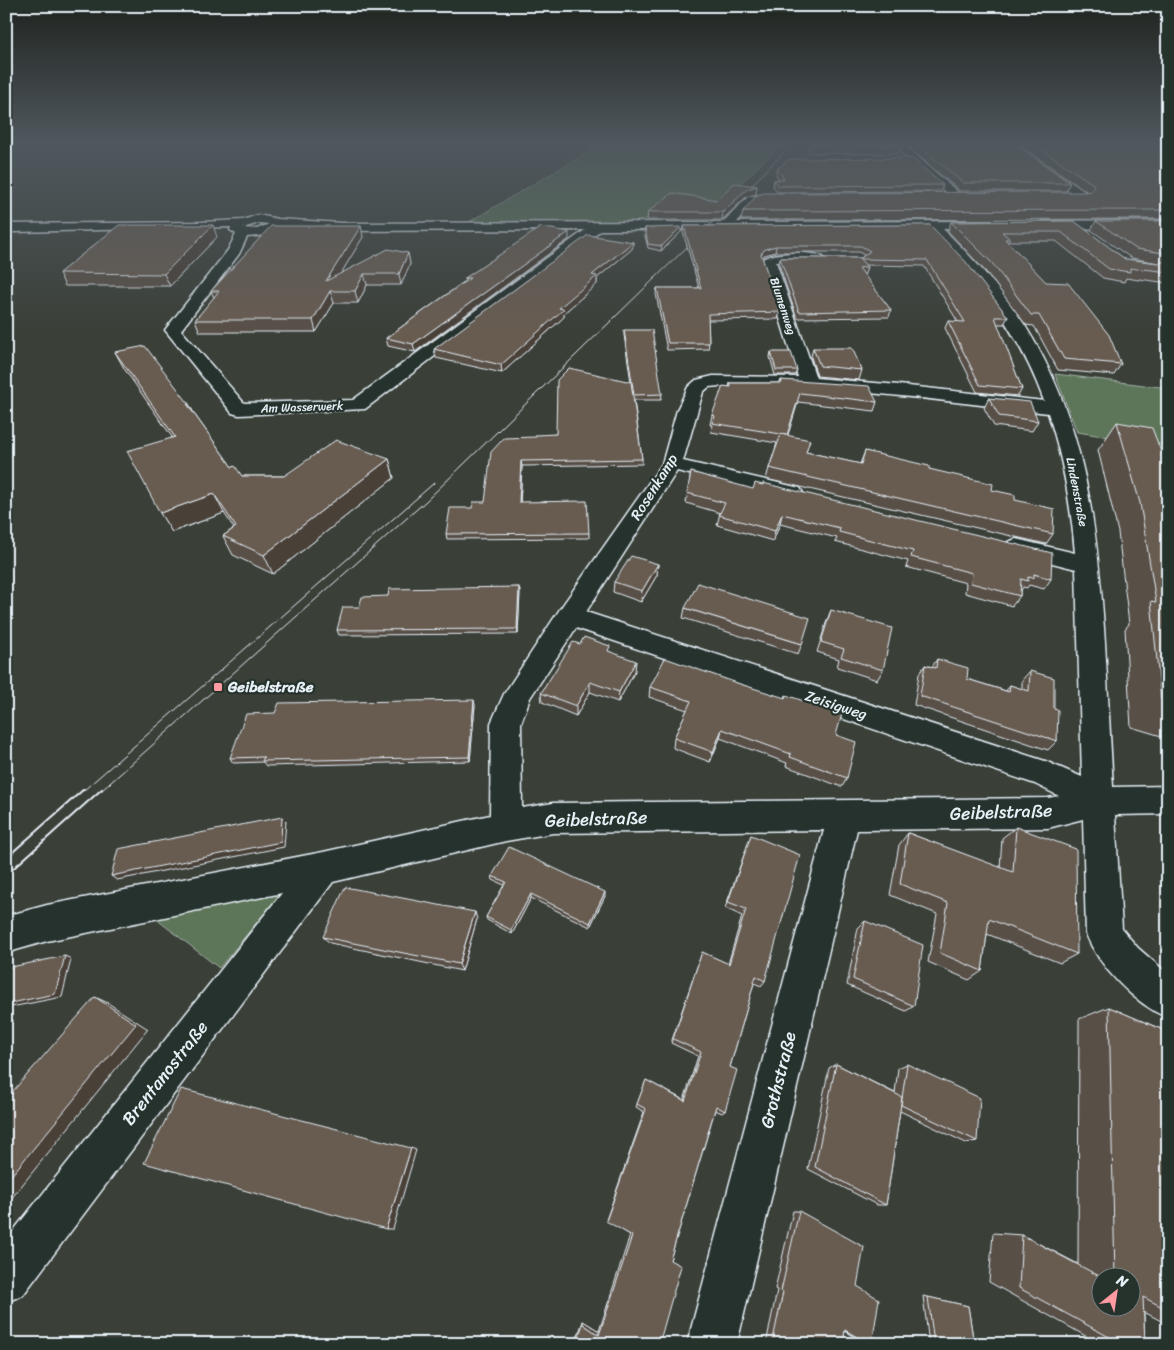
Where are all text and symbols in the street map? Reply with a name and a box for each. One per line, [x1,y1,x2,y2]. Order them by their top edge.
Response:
street label: Blumenweg [763,274,803,338]
street label: Am Wasserwerk [259,395,344,419]
street label: Rosenkamp [623,449,685,525]
street label: Lindenstraße [1059,455,1095,529]
place label: Geibelstraße [227,674,314,700]
marker: Geibelstraße [212,681,224,693]
street label: Zeisigweg [801,683,871,727]
street label: Geibelstraße [949,794,1053,830]
street label: Geibelstraße [544,801,648,837]
street label: Brentanostraße [114,1013,216,1133]
street label: Grothstraße [751,1028,806,1132]
text: N [1111,1267,1133,1295]
north arrow [1092,1268,1142,1318]

